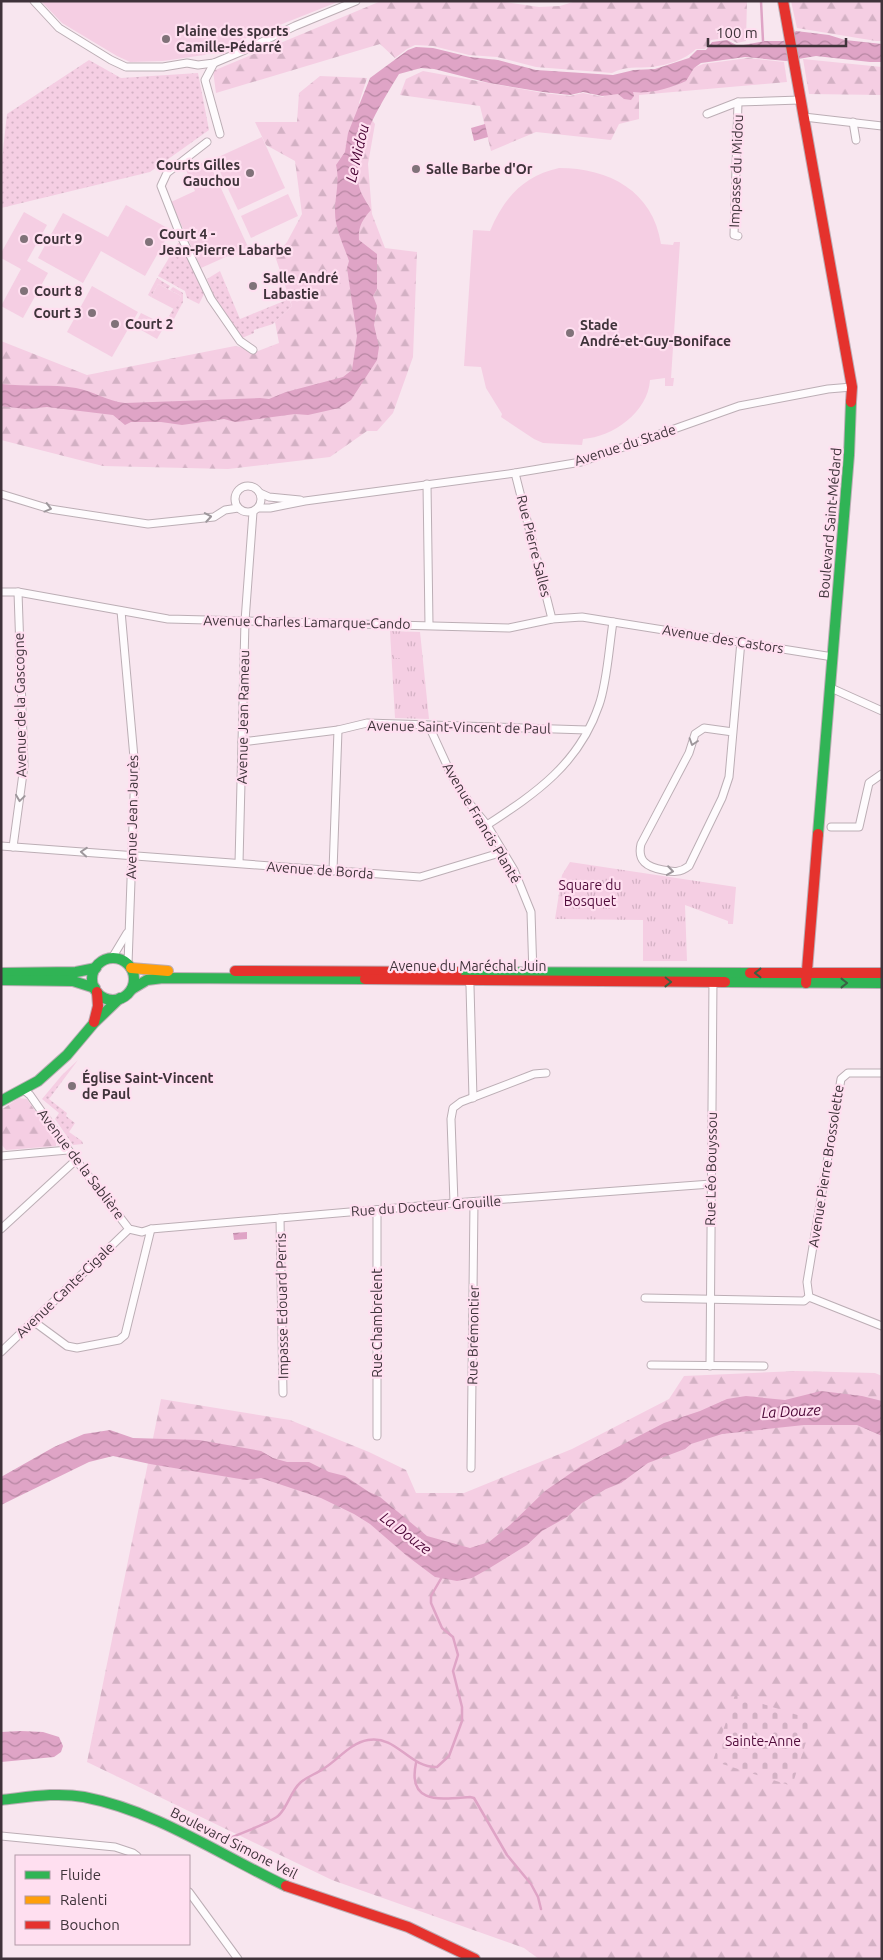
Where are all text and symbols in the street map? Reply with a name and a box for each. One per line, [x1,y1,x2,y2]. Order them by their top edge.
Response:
scale bar [708,15,846,47]
place label: Plaine des sports Camille-Pédarré [176,23,289,55]
text: 100 m [716,24,758,41]
marker: Plaine des sports Camille-Pédarré [160,33,172,45]
street label: Impasse du Midou [726,114,746,228]
water label: Le Midou [342,122,372,184]
place label: Courts Gilles Gauchou [156,157,240,189]
place label: Salle Barbe d'Or [426,161,533,177]
marker: Salle Barbe d'Or [410,163,422,175]
marker: Courts Gilles Gauchou [244,167,256,179]
place label: Court 4 - Jean-Pierre Labarbe [159,226,292,258]
place label: Court 9 [34,231,83,247]
marker: Court 9 [18,233,30,245]
marker: Court 4 - Jean-Pierre Labarbe [143,236,155,248]
place label: Salle André Labastie [263,270,339,302]
marker: Salle André Labastie [247,280,259,292]
place label: Court 8 [34,283,83,299]
marker: Court 8 [18,285,30,297]
place label: Court 3 [34,305,82,321]
marker: Court 3 [86,307,98,319]
place label: Court 2 [125,316,174,332]
place label: Stade André-et-Guy-Boniface [580,317,731,349]
marker: Court 2 [109,318,121,330]
marker: Stade André-et-Guy-Boniface [564,327,576,339]
street label: Avenue du Stade [572,421,678,469]
street label: Boulevard Saint-Médard [815,447,845,599]
street label: Rue Pierre Salles [514,493,554,599]
one-way arrow [43,502,51,512]
one-way arrow [204,513,213,523]
street label: Avenue Charles Lamarque-Cando [203,612,411,632]
street label: Avenue des Castors [661,622,785,656]
street label: Avenue de la Gascogne [11,633,29,777]
street label: Avenue Jean Rameau [234,650,252,784]
street label: Avenue Saint-Vincent de Paul [367,717,551,737]
one-way arrow [688,737,698,746]
street label: Avenue Jean Jaurès [123,755,141,879]
street label: Avenue Francis Planté [440,760,524,886]
one-way arrow [15,794,26,802]
one-way arrow [80,847,88,858]
street label: Avenue de Borda [266,858,374,882]
one-way arrow [666,865,674,875]
park label: Square du Bosquet [558,877,622,909]
street label: Avenue du Maréchal Juin [390,958,547,974]
one-way arrow [754,968,762,978]
one-way arrow [664,977,672,987]
one-way arrow [840,978,848,988]
place label: Église Saint-Vincent de Paul [82,1069,214,1102]
marker: Église Saint-Vincent de Paul [66,1080,78,1092]
street label: Avenue Pierre Brossolette [805,1084,847,1248]
street label: Avenue de la Sablière [34,1106,128,1222]
street label: Rue Léo Bouyssou [702,1112,720,1226]
street label: Rue du Docteur Grouille [350,1193,502,1219]
street label: Impasse Edouard Perris [273,1233,291,1379]
street label: Avenue Cante-Cigale [13,1239,117,1341]
street label: Rue Chambrelent [369,1268,385,1378]
street label: Rue Brémontier [464,1284,482,1385]
water label: La Douze [761,1401,822,1421]
water label: La Douze [377,1508,435,1558]
park label: Sainte-Anne [725,1733,801,1749]
street label: Boulevard Simone Veil [168,1804,300,1882]
legend [15,1855,190,1945]
text: Fluide [60,1866,101,1883]
text: Ralenti [60,1891,107,1908]
text: Bouchon [60,1916,120,1933]

